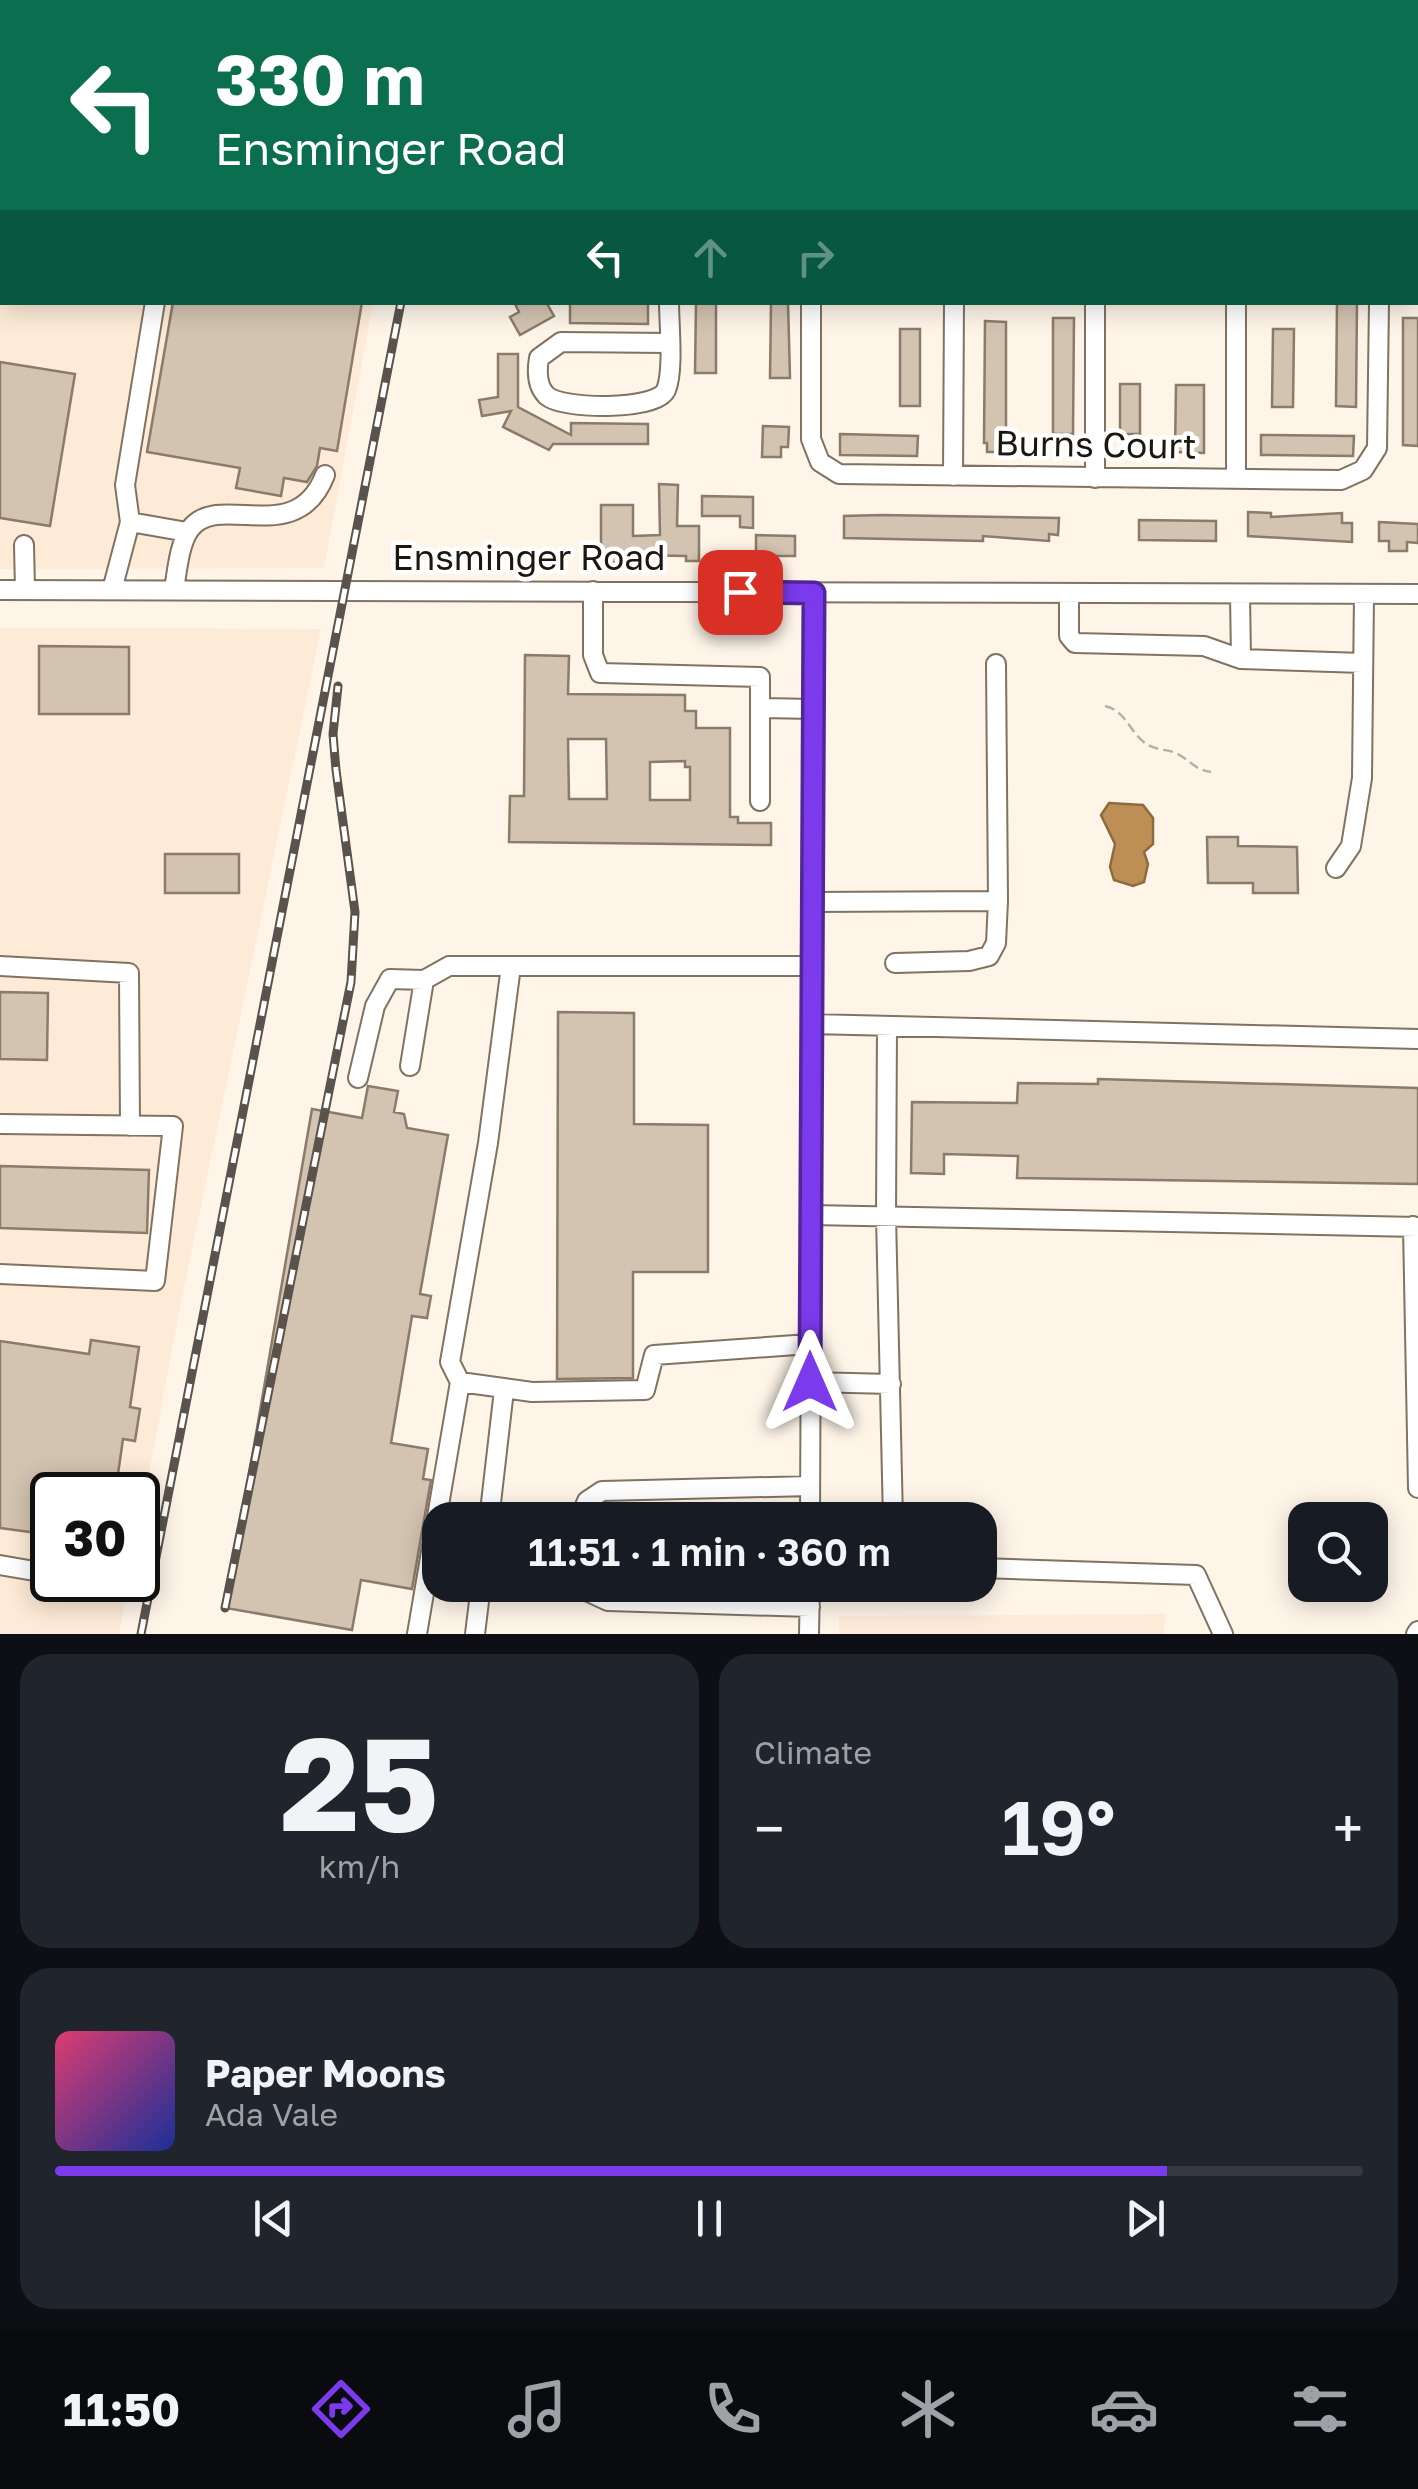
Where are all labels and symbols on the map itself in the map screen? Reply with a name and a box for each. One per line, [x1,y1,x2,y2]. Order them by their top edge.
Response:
street label: Burns Court [995,421,1197,467]
street label: Ensminger Road [392,536,666,578]
pin [698,550,783,635]
position arrow [758,1330,862,1434]
speed limit sign: 30 [30,1472,160,1602]

